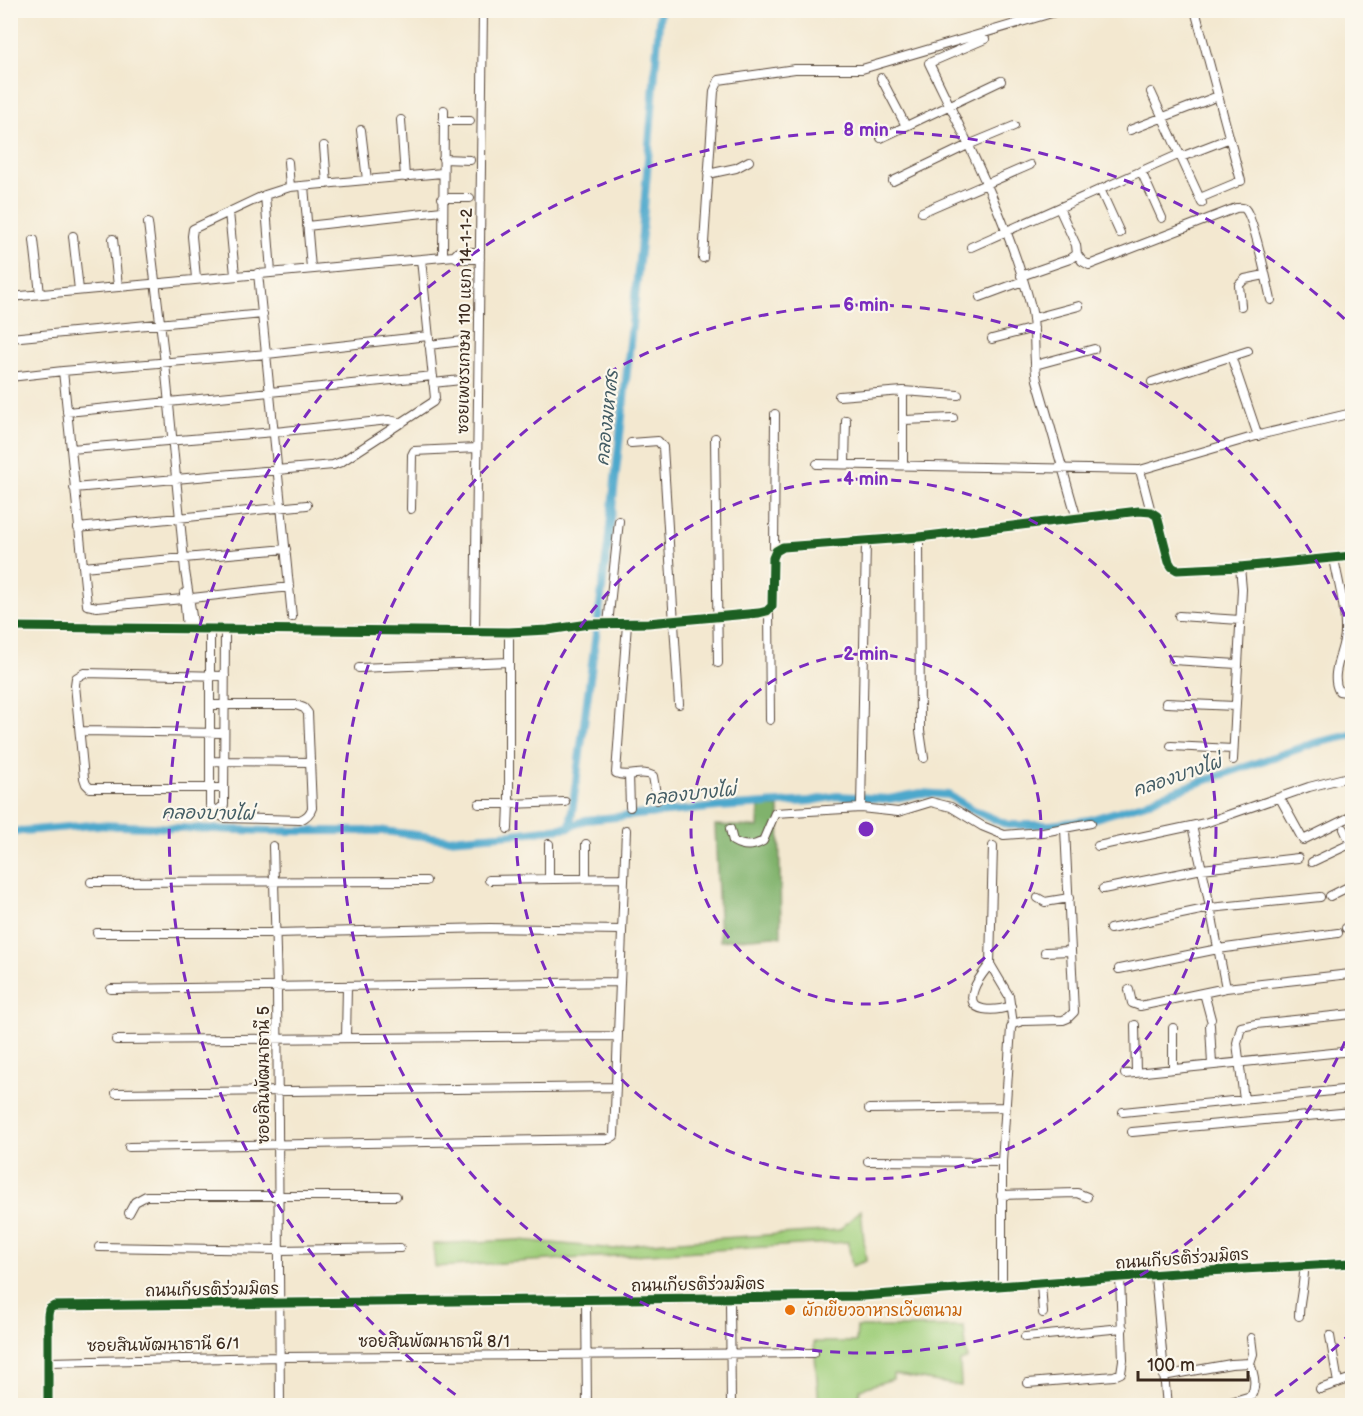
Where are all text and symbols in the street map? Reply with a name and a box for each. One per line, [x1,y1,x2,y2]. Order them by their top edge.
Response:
text: 8 min [843,120,889,141]
street label: ซอยเพชรเกษม 110 แยก 14-1-1-2 [454,208,477,434]
text: 6 min [843,295,889,316]
water label: คลองมหาศร [592,368,623,467]
text: 4 min [843,469,889,490]
text: 2 min [843,644,889,665]
water label: คลองบางไผ่ [1129,749,1227,801]
water label: คลองบางไผ่ [643,777,740,810]
water label: คลองบางไผ่ [162,800,258,825]
centre of rings [856,819,876,839]
street label: ซอยสินพัฒนาธานี 5 [253,1006,274,1144]
street label: ถนนเกียรติร่วมมิตร [1114,1242,1250,1274]
street label: ถนนเกียรติร่วมมิตร [631,1272,765,1296]
street label: ถนนเกียรติร่วมมิตร [145,1277,279,1301]
place label: ผักเขียวอาหารเวียตนาม [802,1300,963,1321]
marker: ผักเขียวอาหารเวียตนาม [783,1303,797,1317]
street label: ซอยสินพัฒนาธานี 8/1 [358,1331,510,1352]
street label: ซอยสินพัฒนาธานี 6/1 [87,1333,239,1356]
scale bar [1138,1344,1248,1382]
text: 100 m [1147,1355,1195,1376]

